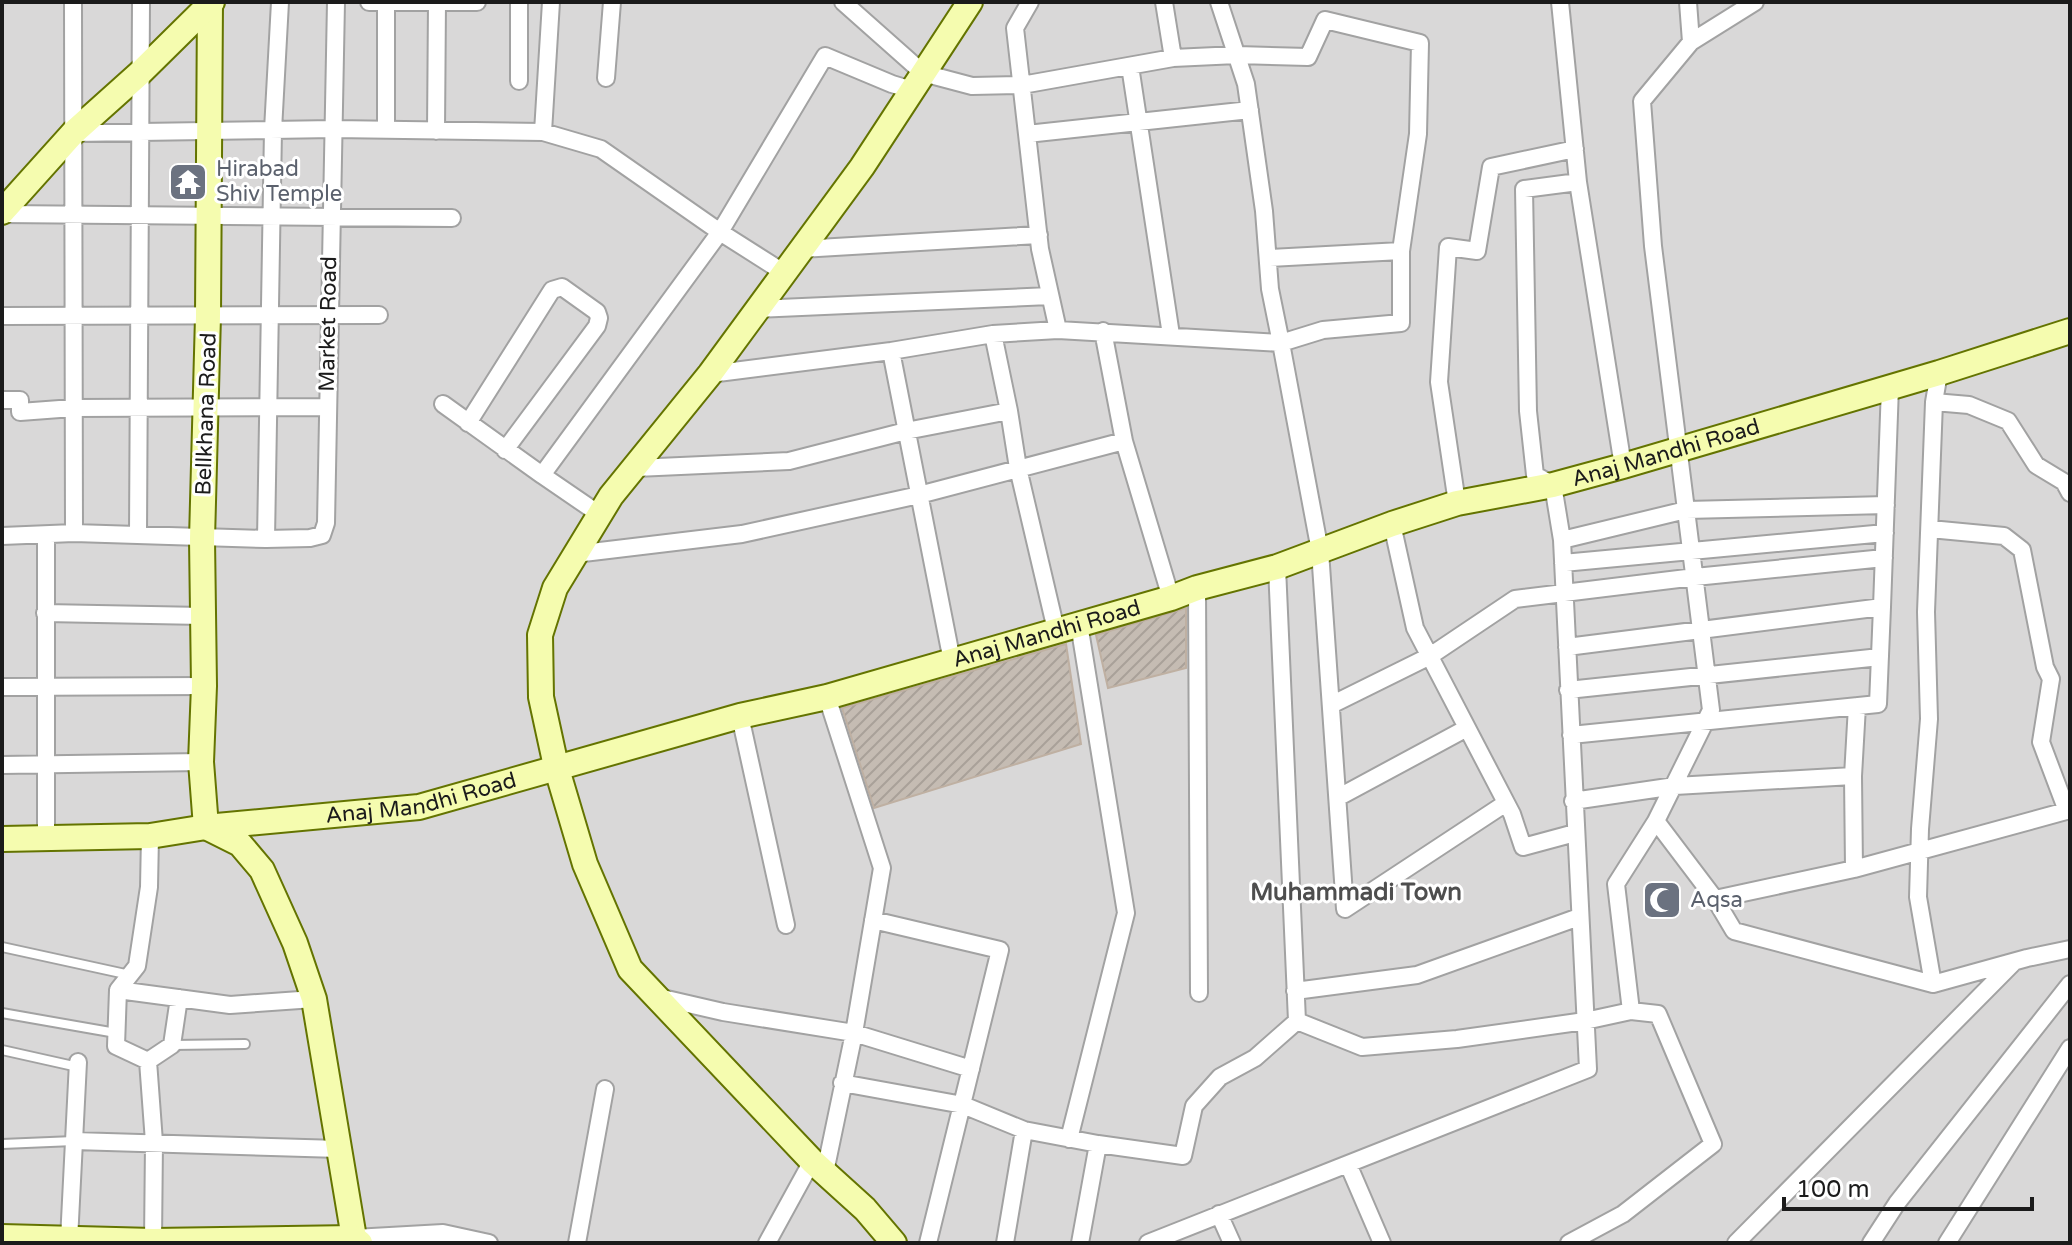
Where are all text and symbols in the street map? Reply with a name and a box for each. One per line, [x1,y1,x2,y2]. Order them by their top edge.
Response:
place label: Hirabad Shiv Temple [216,156,342,207]
temple icon: Hirabad Shiv Temple [167,161,209,203]
street label: Market Road [314,256,342,392]
street label: Bellkhana Road [190,332,222,496]
street label: Anaj Mandhi Road [1569,413,1763,492]
street label: Anaj Mandhi Road [950,594,1144,673]
street label: Anaj Mandhi Road [324,767,519,829]
district label: Muhammadi Town [1250,878,1462,907]
mosque icon: Aqsa [1641,879,1683,921]
place label: Aqsa [1690,887,1743,913]
scale bar [1784,1161,2032,1211]
text: 100 m [1796,1175,1870,1204]

